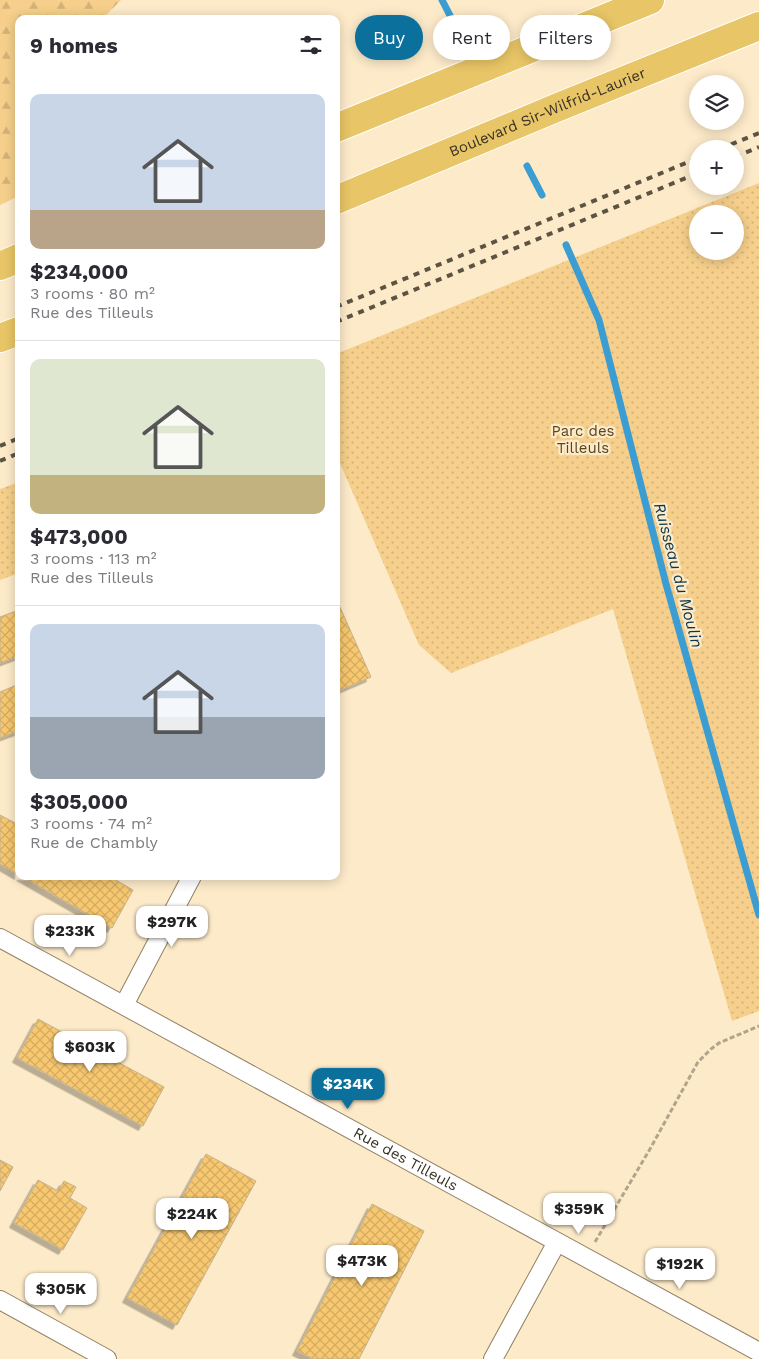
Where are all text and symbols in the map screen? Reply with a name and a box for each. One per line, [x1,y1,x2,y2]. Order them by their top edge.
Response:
chip: Buy [355,15,423,60]
chip: Rent [433,15,510,60]
chip: Filters [520,15,611,60]
icon: filters [297,31,325,59]
text: 9 homes [30,33,118,58]
street label: Boulevard Sir-Wilfrid-Laurier [446,64,648,161]
map controls [689,75,744,260]
button: layers [689,75,744,130]
icon: home [133,126,223,216]
button: + [689,140,744,195]
button: − [689,205,744,260]
text: $234,000 [30,259,128,284]
text: 3 rooms · 80 m² [30,284,155,303]
text: Rue des Tilleuls [30,303,154,322]
icon: home [133,392,223,482]
park label: Parc des Tilleuls [551,422,615,457]
water label: Ruisseau du Moulin [650,500,707,650]
text: $473,000 [30,524,128,549]
text: 3 rooms · 113 m² [30,549,157,568]
text: Rue des Tilleuls [30,568,154,587]
icon: home [133,657,223,747]
text: $305,000 [30,789,128,814]
text: 3 rooms · 74 m² [30,814,152,833]
text: Rue de Chambly [30,833,158,852]
pin: $297K [137,906,207,948]
text: $297K [147,912,197,931]
pin: $233K [35,914,105,957]
text: $233K [45,921,95,940]
pin: $603K [55,1030,125,1073]
text: $603K [65,1037,115,1056]
pin: $234K [313,1068,383,1110]
text: $234K [323,1074,373,1093]
street label: Rue des Tilleuls [350,1124,461,1195]
pin: $359K [544,1192,614,1235]
pin: $224K [157,1198,227,1240]
text: $359K [554,1199,604,1218]
text: $224K [167,1204,217,1223]
pin: $473K [327,1244,397,1287]
pin: $192K [645,1248,715,1290]
text: $473K [337,1251,387,1270]
text: $192K [656,1254,704,1273]
pin: $305K [26,1272,96,1315]
text: $305K [36,1279,86,1298]

